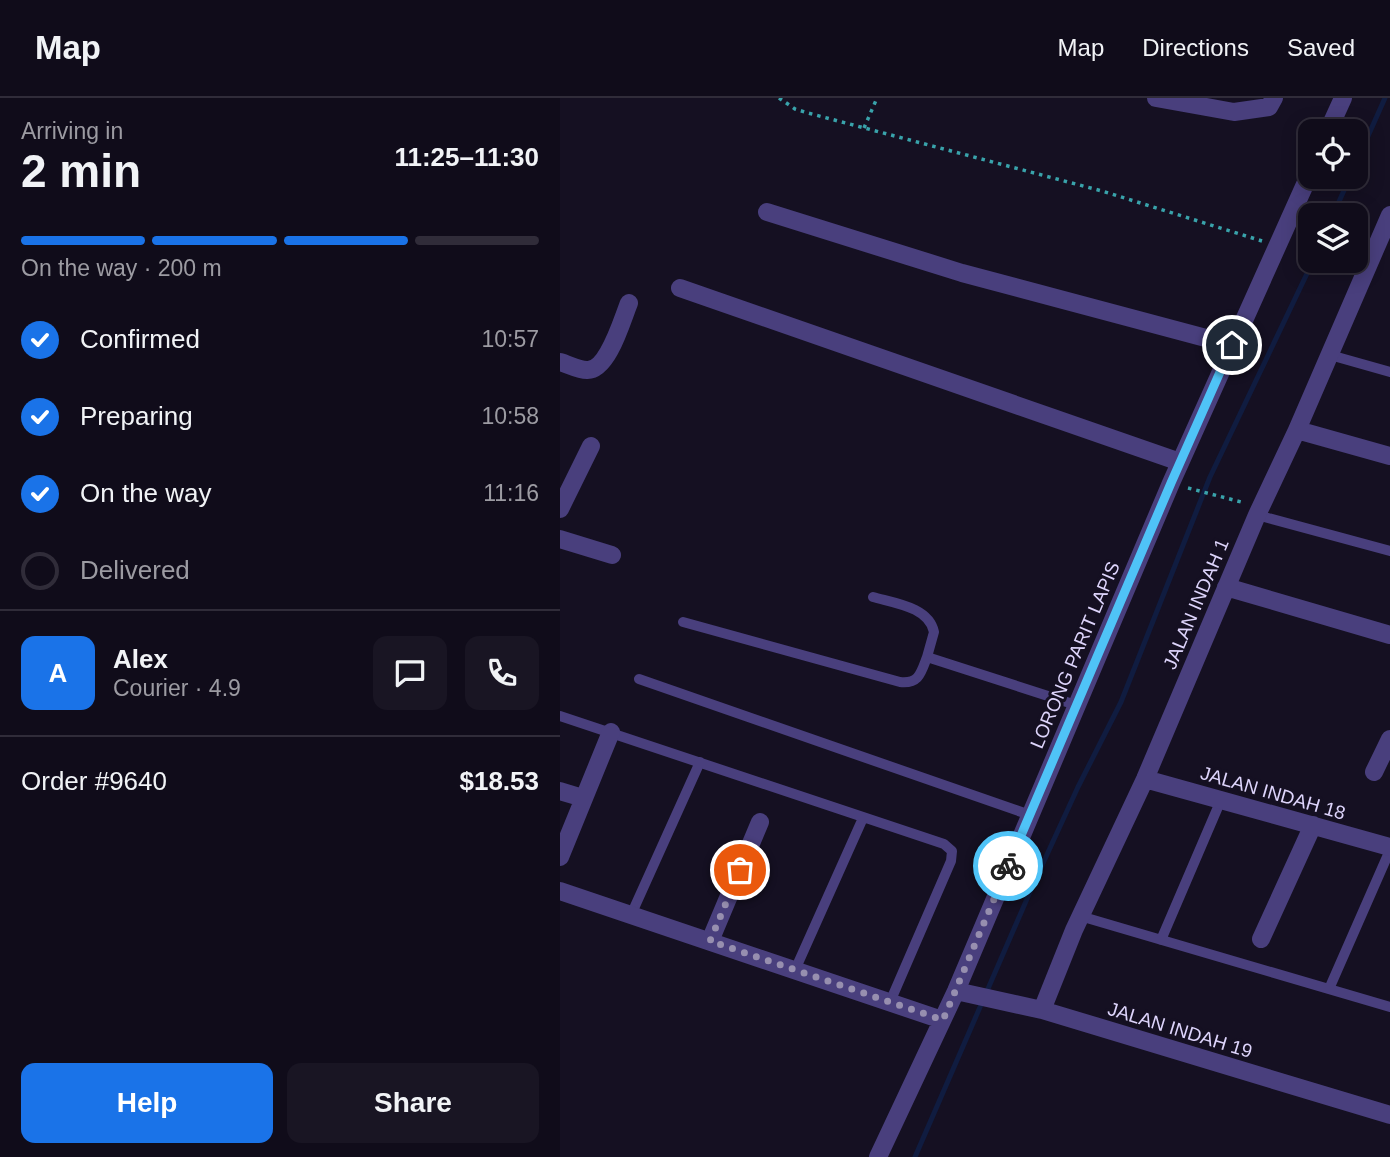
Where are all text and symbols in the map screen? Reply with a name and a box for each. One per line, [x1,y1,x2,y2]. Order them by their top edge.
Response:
text: Map [35,29,101,66]
text: Map [1058,34,1104,61]
text: Directions [1142,34,1249,61]
text: Saved [1287,34,1355,61]
text: Arriving in [21,118,123,144]
map controls [1298,119,1368,273]
button: locate [1298,119,1368,189]
text: 11:25–11:30 [394,142,539,172]
text: 2 min [21,145,141,197]
button: layers [1298,203,1368,273]
text: On the way · 200 m [21,255,222,281]
pin [1202,315,1262,375]
icon: check [21,321,59,359]
text: Confirmed [80,324,200,354]
text: 10:57 [481,326,539,352]
icon: home [1213,326,1251,364]
icon: check [21,398,59,436]
text: Preparing [80,401,193,431]
text: 10:58 [481,403,539,429]
icon: check [21,475,59,513]
text: On the way [80,478,212,508]
text: 11:16 [483,480,539,506]
street label: JALAN INDAH 1 [1159,536,1233,672]
text: Delivered [80,555,190,585]
street label: LORONG PARIT LAPIS [1026,558,1124,752]
button: chat [373,636,447,710]
button: phone [465,636,539,710]
text: Alex [113,644,168,674]
text: A [49,658,67,688]
text: Courier · 4.9 [113,675,241,701]
street label: JALAN INDAH 18 [1198,762,1348,824]
text: Order #9640 [21,766,167,796]
text: $18.53 [459,766,539,796]
courier [973,831,1043,901]
pin [710,840,770,900]
icon: bike [989,847,1027,885]
icon: bag [721,851,759,889]
street label: JALAN INDAH 19 [1105,998,1255,1062]
button: Help [21,1063,273,1143]
button: Share [287,1063,539,1143]

